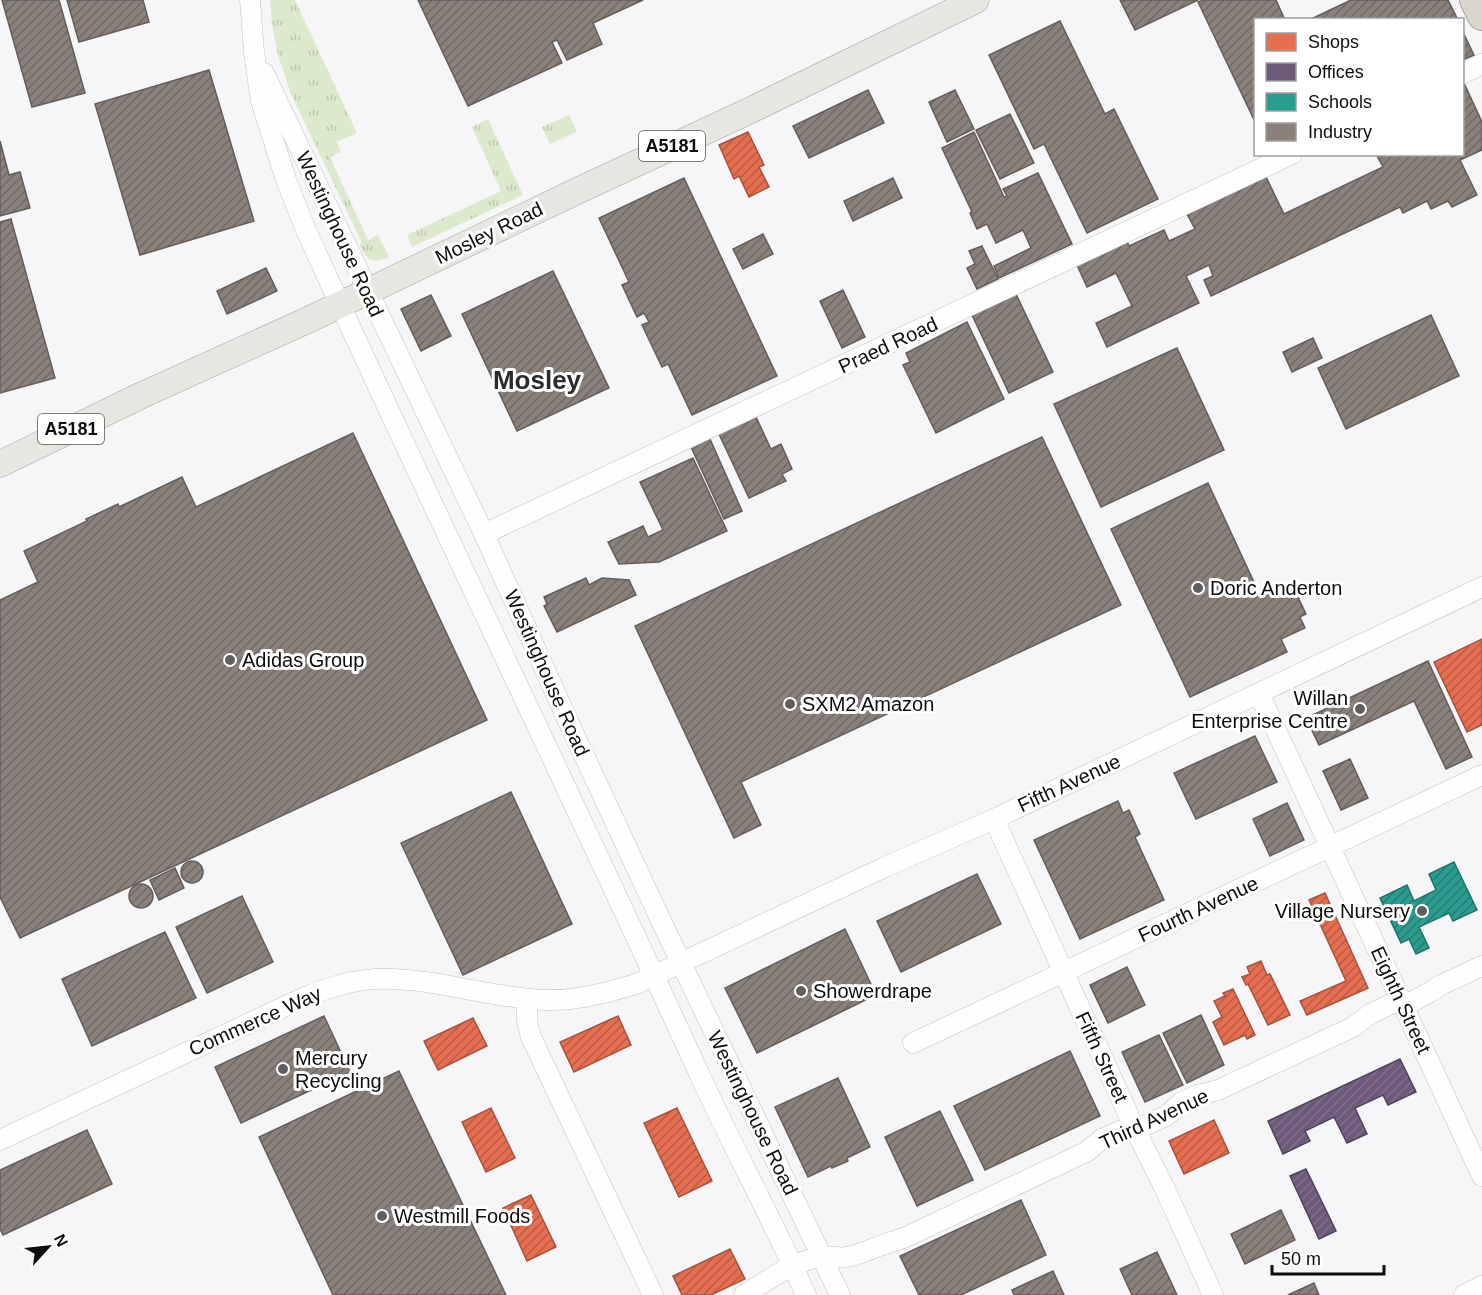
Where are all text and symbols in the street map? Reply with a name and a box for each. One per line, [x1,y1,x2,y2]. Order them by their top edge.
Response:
legend [1254,18,1464,156]
text: Shops [1308,32,1359,52]
text: Offices [1308,62,1364,82]
text: Schools [1308,92,1372,112]
text: Industry [1308,122,1372,142]
road number: A5181 [639,131,705,161]
street label: Westinghouse Road [292,148,388,320]
street label: Mosley Road [432,198,546,268]
street label: Praed Road [835,312,941,378]
district label: Mosley [493,365,582,395]
road number: A5181 [38,414,104,444]
place label: Doric Anderton [1210,577,1342,599]
marker: Doric Anderton [1191,581,1205,595]
street label: Westinghouse Road [500,586,594,760]
place label: Adidas Group [242,649,364,671]
marker: Adidas Group [223,653,237,667]
place label: Willan Enterprise Centre [1191,687,1348,732]
place label: SXM2 Amazon [802,693,934,715]
marker: SXM2 Amazon [783,697,797,711]
marker: Willan Enterprise Centre [1353,702,1367,716]
street label: Fifth Avenue [1014,750,1124,816]
street label: Fourth Avenue [1135,872,1261,946]
place label: Village Nursery [1275,900,1410,922]
marker: Village Nursery [1415,904,1429,918]
street label: Eighth Street [1367,943,1436,1057]
place label: Showerdrape [813,980,932,1002]
street label: Commerce Way [185,982,325,1060]
marker: Showerdrape [794,984,808,998]
street label: Fifth Street [1071,1008,1133,1106]
street label: Westinghouse Road [704,1027,802,1199]
place label: Mercury Recycling [295,1047,382,1092]
marker: Mercury Recycling [276,1062,290,1076]
street label: Third Avenue [1096,1084,1212,1154]
place label: Westmill Foods [394,1205,530,1227]
marker: Westmill Foods [375,1209,389,1223]
north arrow [18,1217,78,1277]
text: N [51,1231,71,1249]
scale bar [1272,1238,1384,1276]
text: 50 m [1281,1249,1321,1269]

